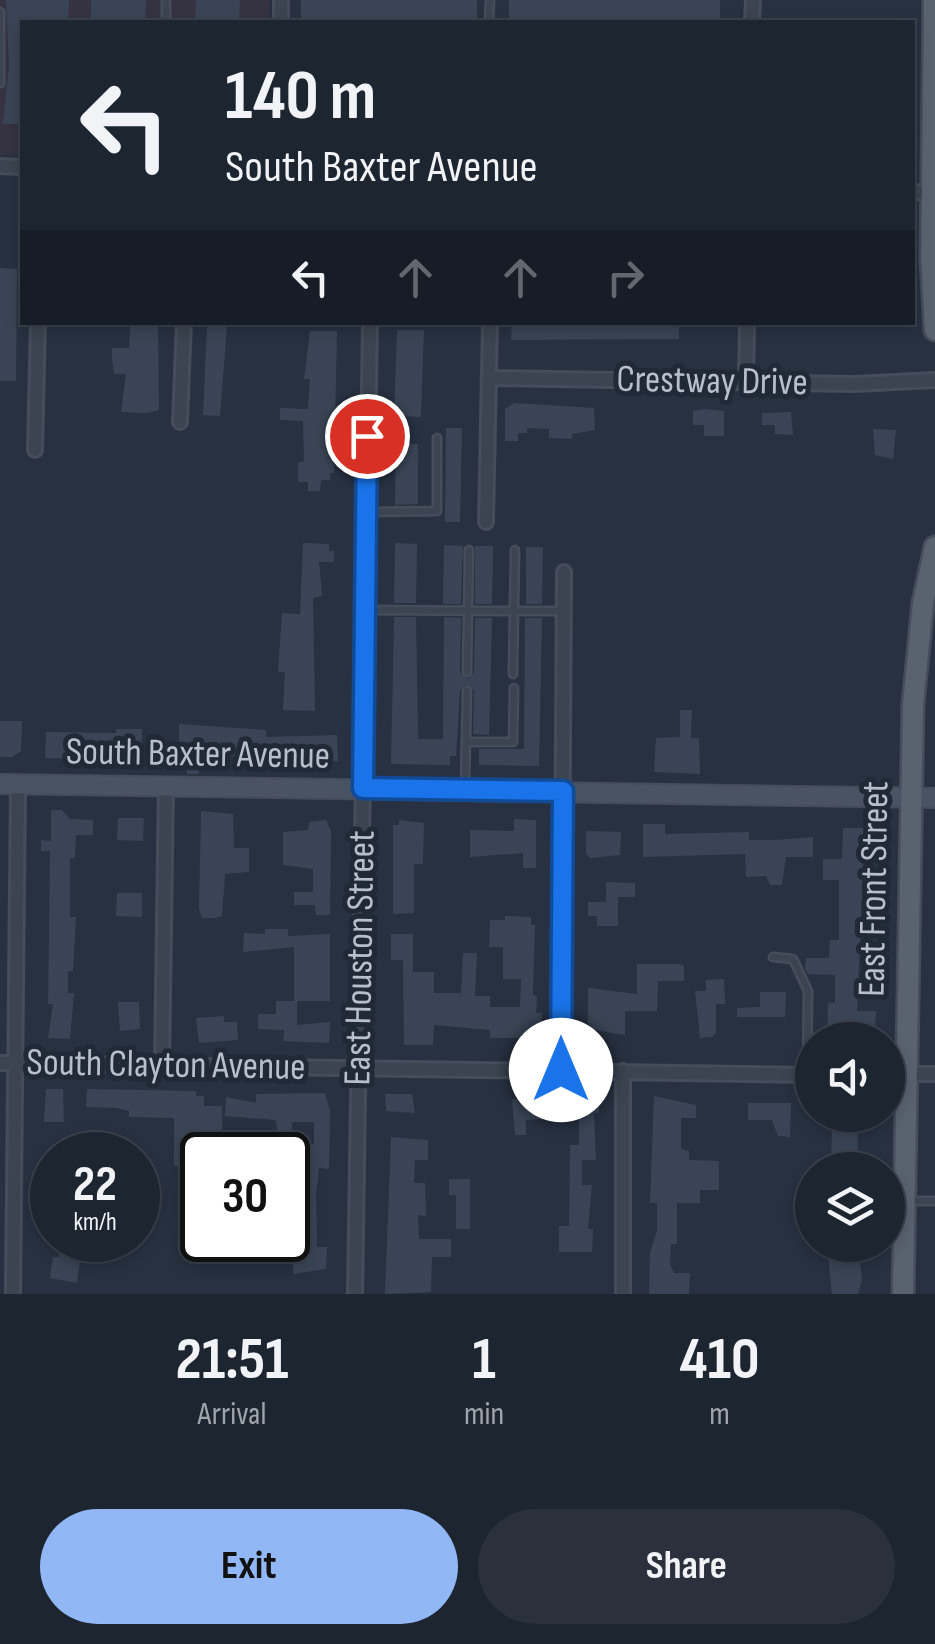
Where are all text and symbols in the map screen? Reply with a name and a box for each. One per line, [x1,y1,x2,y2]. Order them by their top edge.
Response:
text: 140 m [225,55,376,139]
icon: left [60,60,190,190]
text: South Baxter Avenue [225,140,538,195]
icon: left [283,250,338,305]
icon: ahead [388,250,443,305]
icon: ahead [493,250,548,305]
icon: right [598,250,653,305]
street label: Crestway Drive [616,357,808,405]
pin [325,394,410,479]
icon: arrive [340,409,395,464]
street label: South Baxter Avenue [66,729,330,779]
street label: East Front Street [850,781,898,997]
street label: East Houston Street [335,830,385,1086]
position arrow [509,1018,613,1122]
map controls [795,1022,905,1262]
button: sound [795,1022,905,1132]
street label: South Clayton Avenue [26,1040,306,1090]
speed limit sign: 30 [180,1132,310,1262]
button: layers [795,1152,905,1262]
text: 22 [73,1155,117,1215]
text: km/h [73,1207,117,1238]
text: 21:51 [175,1324,289,1396]
text: 1 [472,1324,496,1396]
text: 410 [680,1324,760,1396]
text: Arrival [198,1395,266,1434]
text: min [464,1395,504,1434]
text: m [709,1395,730,1434]
button: Exit [40,1509,458,1624]
button: Share [478,1509,895,1624]

